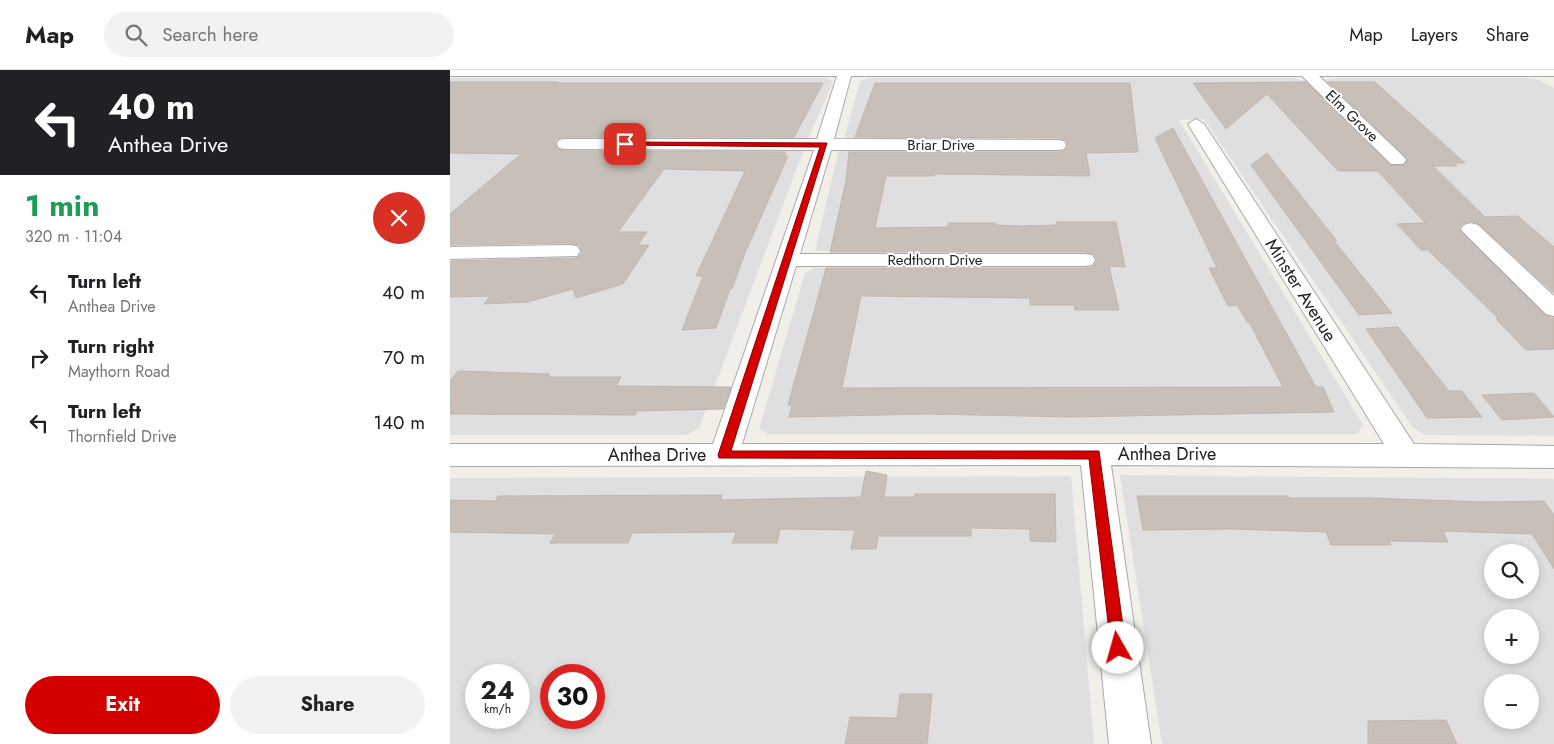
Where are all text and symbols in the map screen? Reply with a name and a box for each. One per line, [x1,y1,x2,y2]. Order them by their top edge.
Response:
search box [104,12,454,57]
text: Map [25,17,74,52]
icon: search [122,21,150,49]
text: Search here [162,21,258,48]
text: Map [1349,22,1383,48]
text: Layers [1411,22,1458,48]
text: Share [1486,22,1529,48]
text: 40 m [108,82,195,132]
street label: Elm Grove [1320,85,1384,147]
icon: left [25,90,90,155]
pin [604,123,646,165]
text: Anthea Drive [108,128,228,160]
icon: arrive [611,130,639,158]
street label: Briar Drive [907,134,975,156]
text: 1 min [25,184,99,227]
button: close [373,192,425,244]
text: 320 m · 11:04 [25,225,122,248]
street label: Minster Avenue [1259,233,1343,347]
street label: Redthorn Drive [887,249,983,271]
text: Turn left [68,268,141,295]
icon: left [25,279,53,307]
text: 40 m [382,279,425,306]
text: Anthea Drive [68,295,156,318]
text: Turn right [68,333,154,360]
icon: right [25,344,53,372]
text: 70 m [383,344,425,371]
text: Maythorn Road [68,360,170,383]
text: Turn left [68,398,141,425]
icon: left [25,409,53,437]
text: 140 m [373,409,425,436]
text: Thornfield Drive [68,425,177,448]
street label: Anthea Drive [1118,441,1216,467]
street label: Anthea Drive [608,442,706,468]
map controls [1484,544,1539,729]
button: search [1484,544,1539,599]
button: + [1484,609,1539,664]
position arrow [1091,621,1143,673]
speed limit sign: 30 [540,664,605,729]
text: 24 [481,672,514,708]
button: − [1484,674,1539,729]
button: Exit [25,676,220,734]
button: Share [230,676,425,734]
text: km/h [484,700,511,718]

